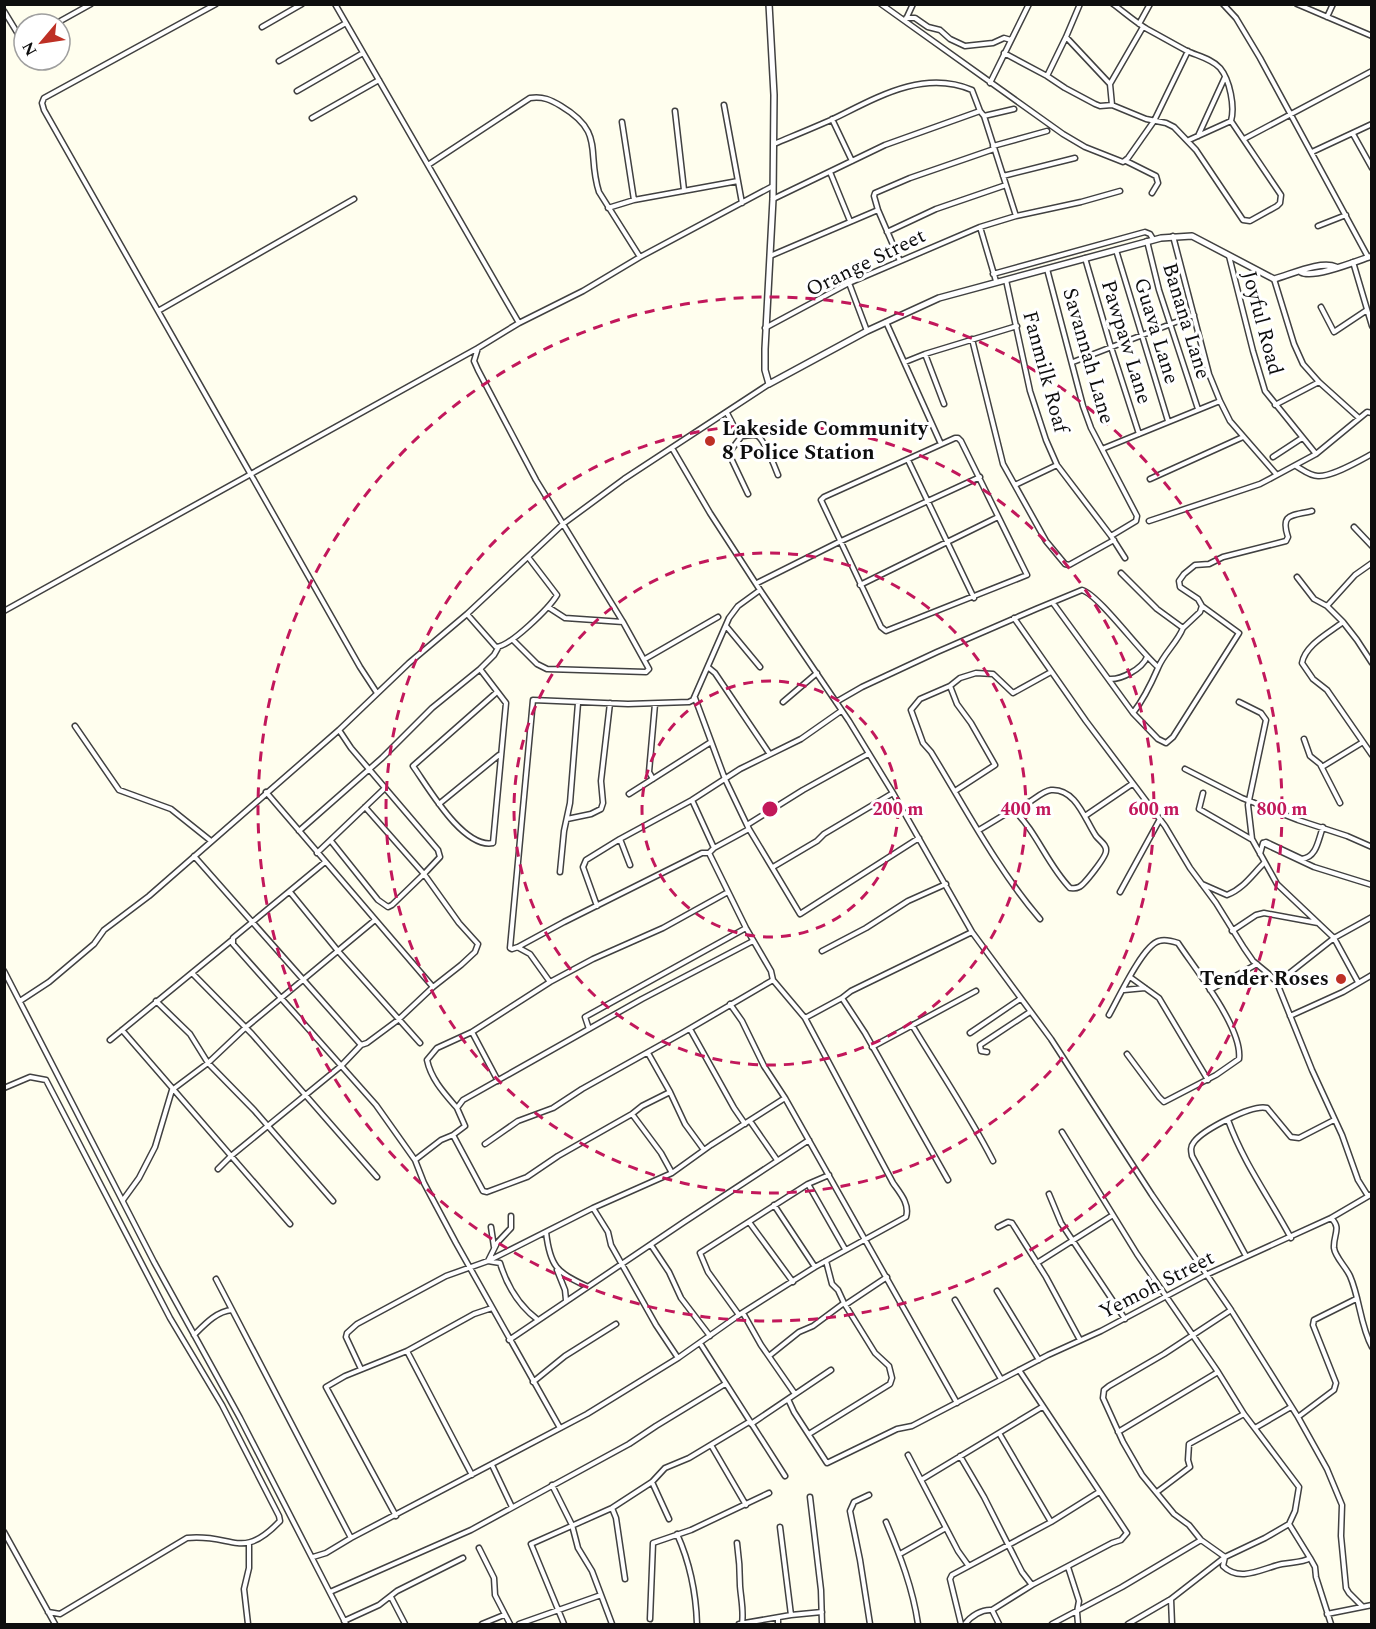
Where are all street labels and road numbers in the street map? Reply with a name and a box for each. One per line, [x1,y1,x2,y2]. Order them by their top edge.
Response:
street label: Orange Street [801,220,931,306]
street label: Banana Lane [1153,259,1219,383]
street label: Joyful Road [1233,267,1291,379]
street label: Guava Lane [1125,274,1187,388]
street label: Pawpaw Lane [1092,276,1160,408]
street label: Savannah Lane [1053,284,1123,428]
street label: Fanmilk Roaf [1013,307,1077,438]
street label: Yemoh Street [1094,1242,1220,1328]

